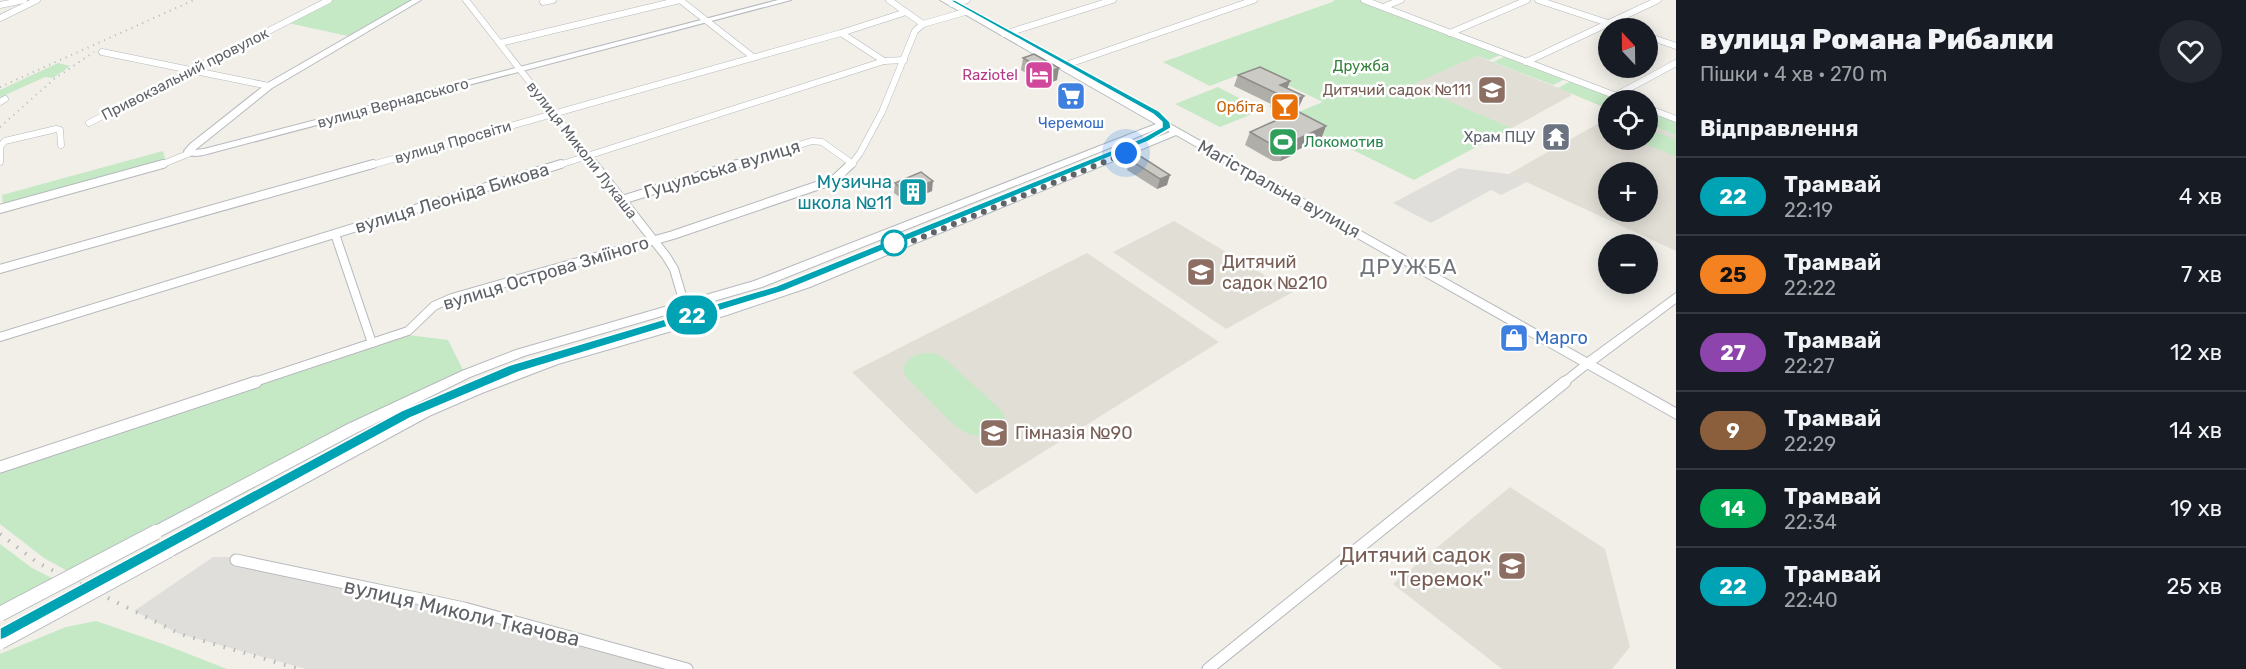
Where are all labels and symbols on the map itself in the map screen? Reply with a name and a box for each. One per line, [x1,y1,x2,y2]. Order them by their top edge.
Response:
north arrow [1598,18,1658,78]
street label: Привокзальний провулок [98,24,272,124]
park label: Дружба [1333,57,1389,75]
hotel icon: Raziotel [1023,59,1055,91]
place label: Raziotel [962,66,1018,84]
street label: вулиця Вернадського [315,74,471,132]
school or university icon: Дитячий садок №111 [1476,74,1508,106]
street label: вулиця Миколи Лукаша [523,78,641,222]
supermarket icon: Черемош [1055,80,1087,112]
place label: Дитячий садок №111 [1323,81,1471,99]
bar icon: Орбіта [1269,91,1301,123]
place label: Орбіта [1217,98,1264,116]
place label: Черемош [1038,114,1104,132]
street label: вулиця Просвіти [393,117,513,167]
temple icon: Храм ПЦУ [1540,121,1572,153]
sports icon: Локомотив [1267,126,1299,158]
place label: Храм ПЦУ [1464,128,1535,146]
place label: Локомотив [1304,133,1384,151]
street label: Гуцульська вулиця [641,135,803,203]
street label: Магістральна вулиця [1194,135,1364,243]
your location [1111,138,1141,168]
street label: вулиця Леоніда Бикова [352,158,552,238]
place label: Музична школа №11 [797,171,892,214]
building icon: Музична школа №11 [897,176,929,208]
unlabelled marker [881,230,907,256]
street label: вулиця Острова Зміїного [440,231,652,315]
place label: Дитячий садок №210 [1222,251,1328,294]
district label: ДРУЖБА [1360,254,1458,279]
school or university icon: Дитячий садок №210 [1185,256,1217,288]
line badge: 22 [665,296,719,334]
shop icon: Марго [1498,322,1530,354]
place label: Марго [1535,327,1588,349]
school or university icon: Гімназія №90 [978,417,1010,449]
place label: Гімназія №90 [1015,422,1133,444]
place label: Дитячий садок "Теремок" [1340,542,1491,591]
school or university icon: Дитячий садок "Теремок" [1496,550,1528,582]
street label: вулиця Миколи Ткачова [342,573,582,651]

